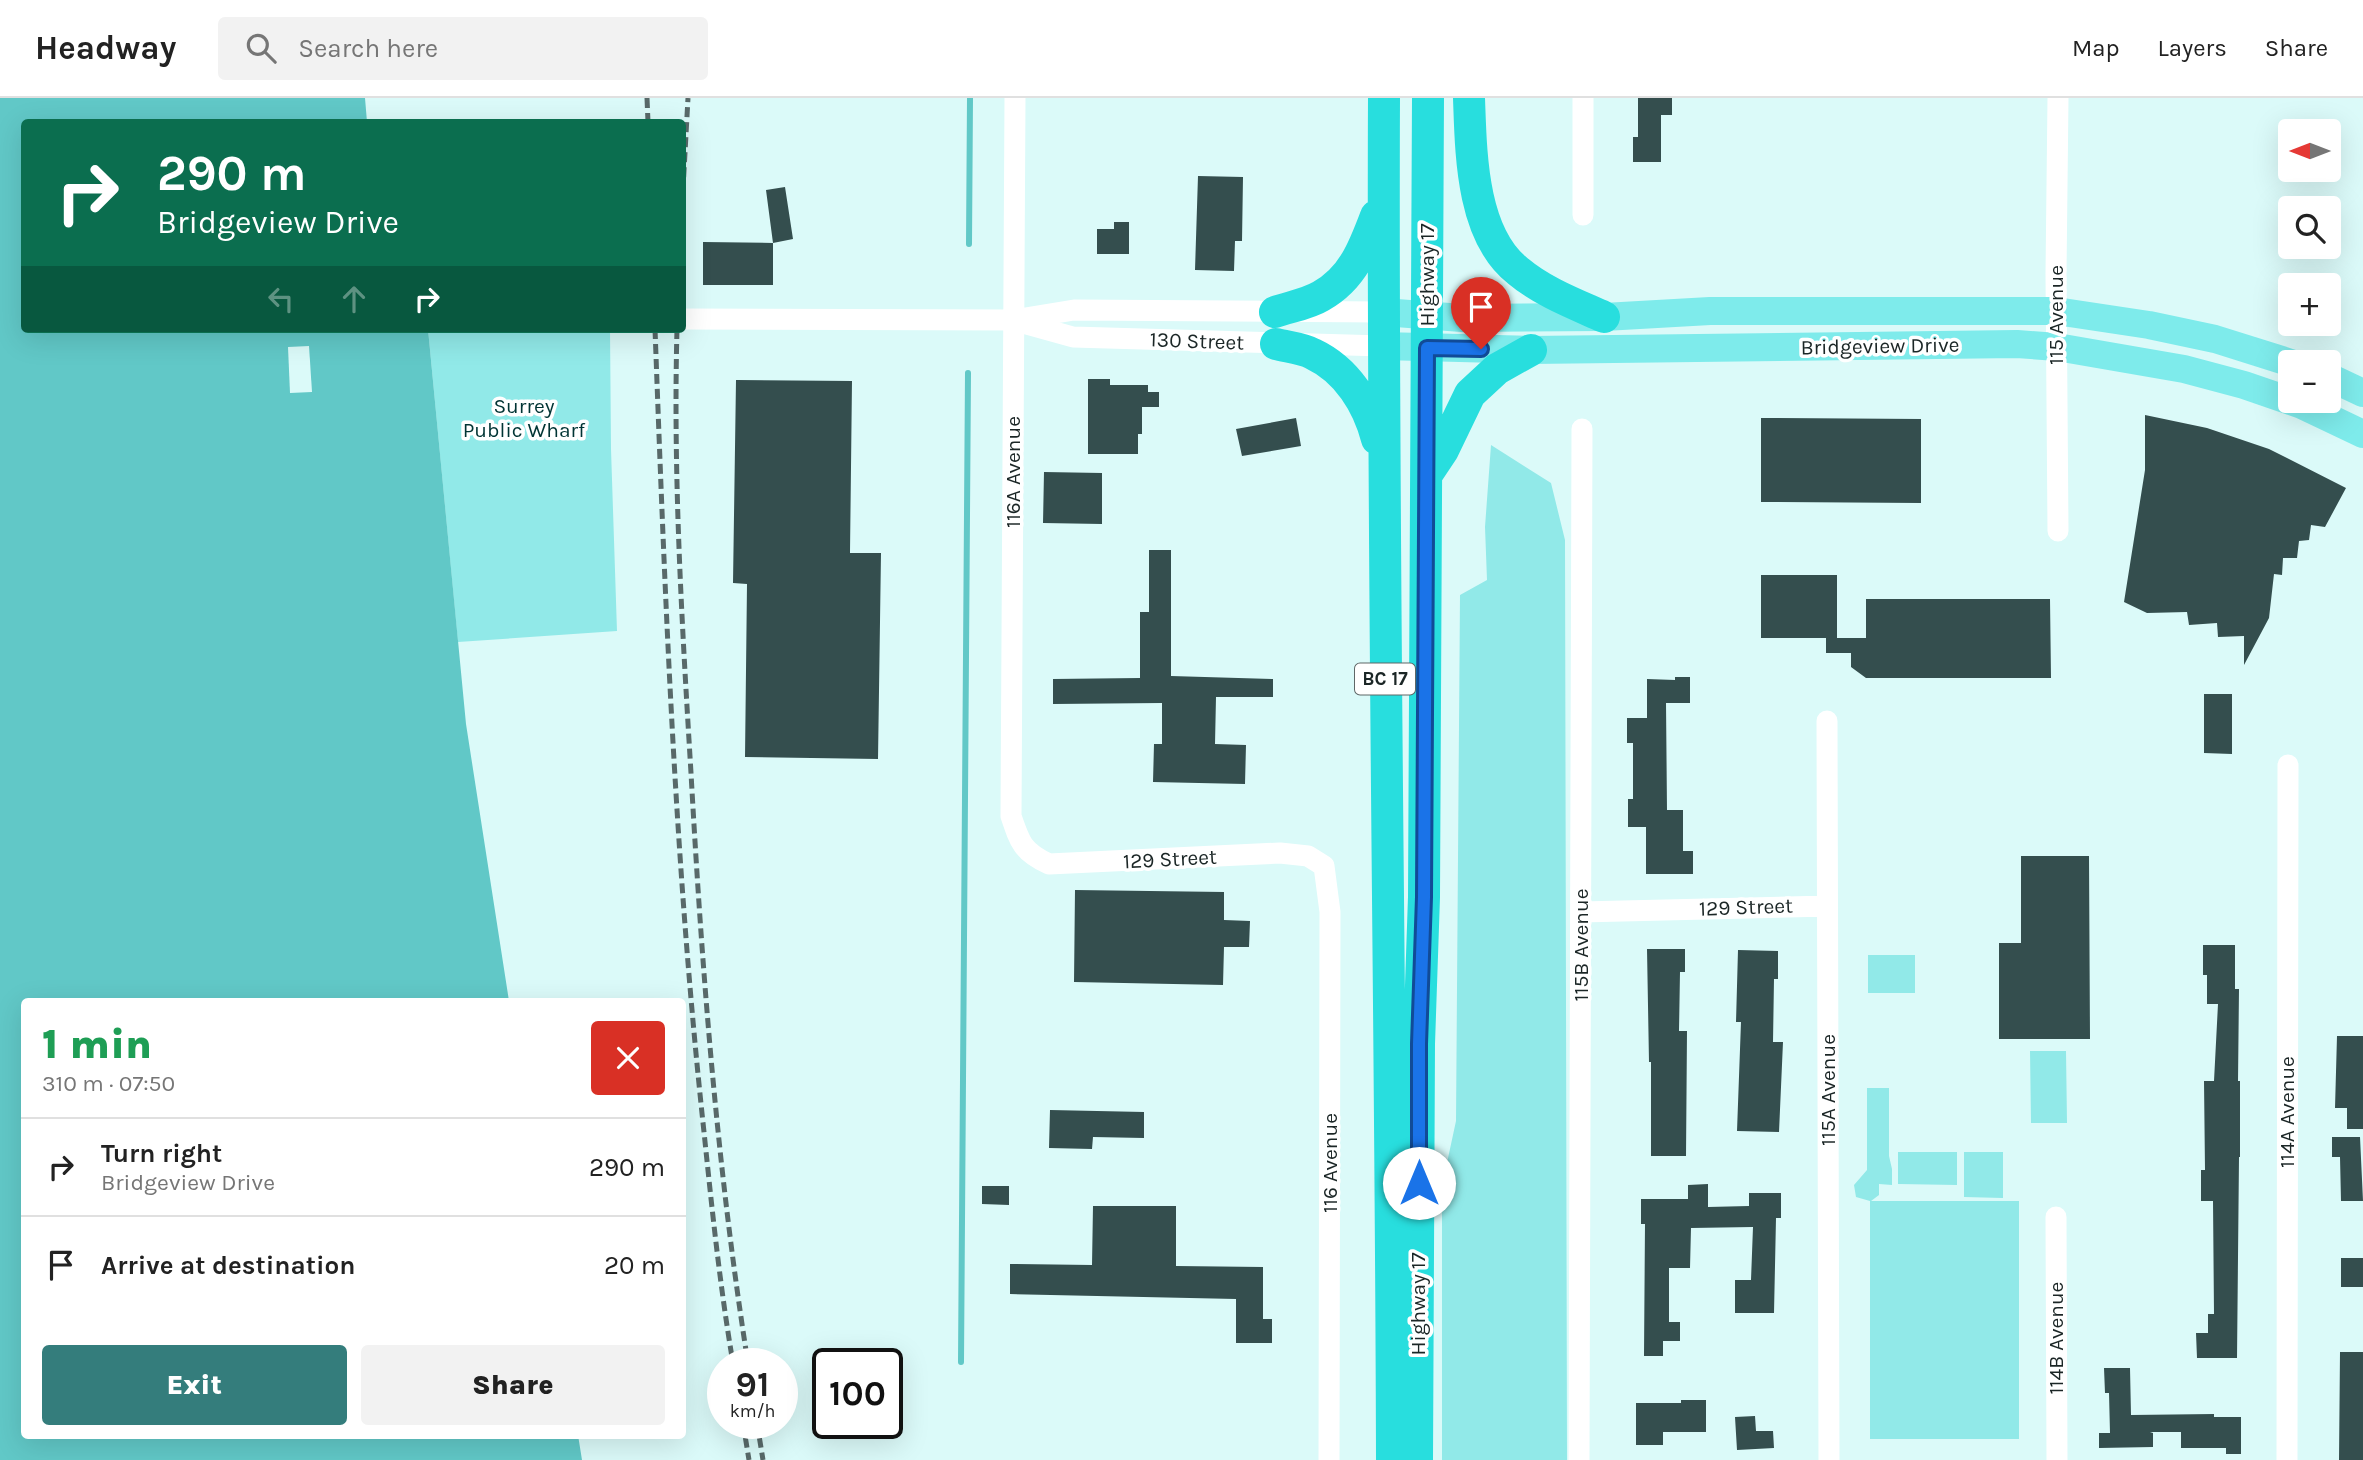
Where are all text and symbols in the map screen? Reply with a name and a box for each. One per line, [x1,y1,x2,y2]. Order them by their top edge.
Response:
search box [218,17,708,80]
text: Headway [35,29,176,67]
icon: search [242,29,280,67]
text: Search here [298,33,438,64]
text: Map [2072,34,2120,62]
text: Layers [2158,34,2227,62]
text: Share [2265,34,2328,62]
north arrow [2278,119,2342,182]
map controls [2278,119,2341,413]
text: 290 m [157,145,306,202]
icon: right [42,147,133,238]
button: search [2278,196,2341,259]
text: Bridgeview Drive [157,204,399,241]
street label: Highway 17 [1415,223,1439,327]
street label: 115 Avenue [2044,265,2068,365]
button: + [2278,273,2341,336]
pin [1451,277,1511,349]
icon: left [262,280,300,318]
icon: ahead [335,280,373,318]
icon: right [408,280,446,318]
icon: arrive [1462,288,1500,326]
street label: 130 Street [1149,327,1245,355]
street label: Bridgeview Drive [1800,333,1960,359]
button: − [2278,350,2341,413]
park label: Surrey Public Wharf [463,394,586,442]
street label: 116A Avenue [1001,416,1025,528]
road number: BC 17 [1355,664,1415,694]
street label: 129 Street [1122,845,1218,873]
street label: 115B Avenue [1569,889,1593,1001]
street label: 129 Street [1699,893,1793,921]
text: 1 min [42,1019,152,1069]
button: close [591,1021,665,1095]
street label: 115A Avenue [1816,1034,1840,1146]
street label: 114A Avenue [2275,1056,2299,1168]
text: 310 m · 07:50 [42,1070,175,1097]
street label: 116 Avenue [1318,1113,1342,1213]
text: Turn right [101,1138,222,1169]
position arrow [1382,1146,1456,1220]
icon: right [42,1148,80,1186]
text: 290 m [589,1152,665,1183]
text: Bridgeview Drive [101,1169,275,1196]
icon: arrive [42,1246,80,1284]
text: Arrive at destination [101,1250,355,1281]
text: 20 m [604,1250,665,1281]
street label: Highway 17 [1406,1252,1430,1356]
street label: 114B Avenue [2044,1282,2068,1394]
button: Exit [42,1345,347,1425]
button: Share [361,1345,665,1425]
speed limit sign: 100 [812,1348,903,1439]
text: 91 [736,1364,769,1405]
text: km/h [730,1400,775,1422]

